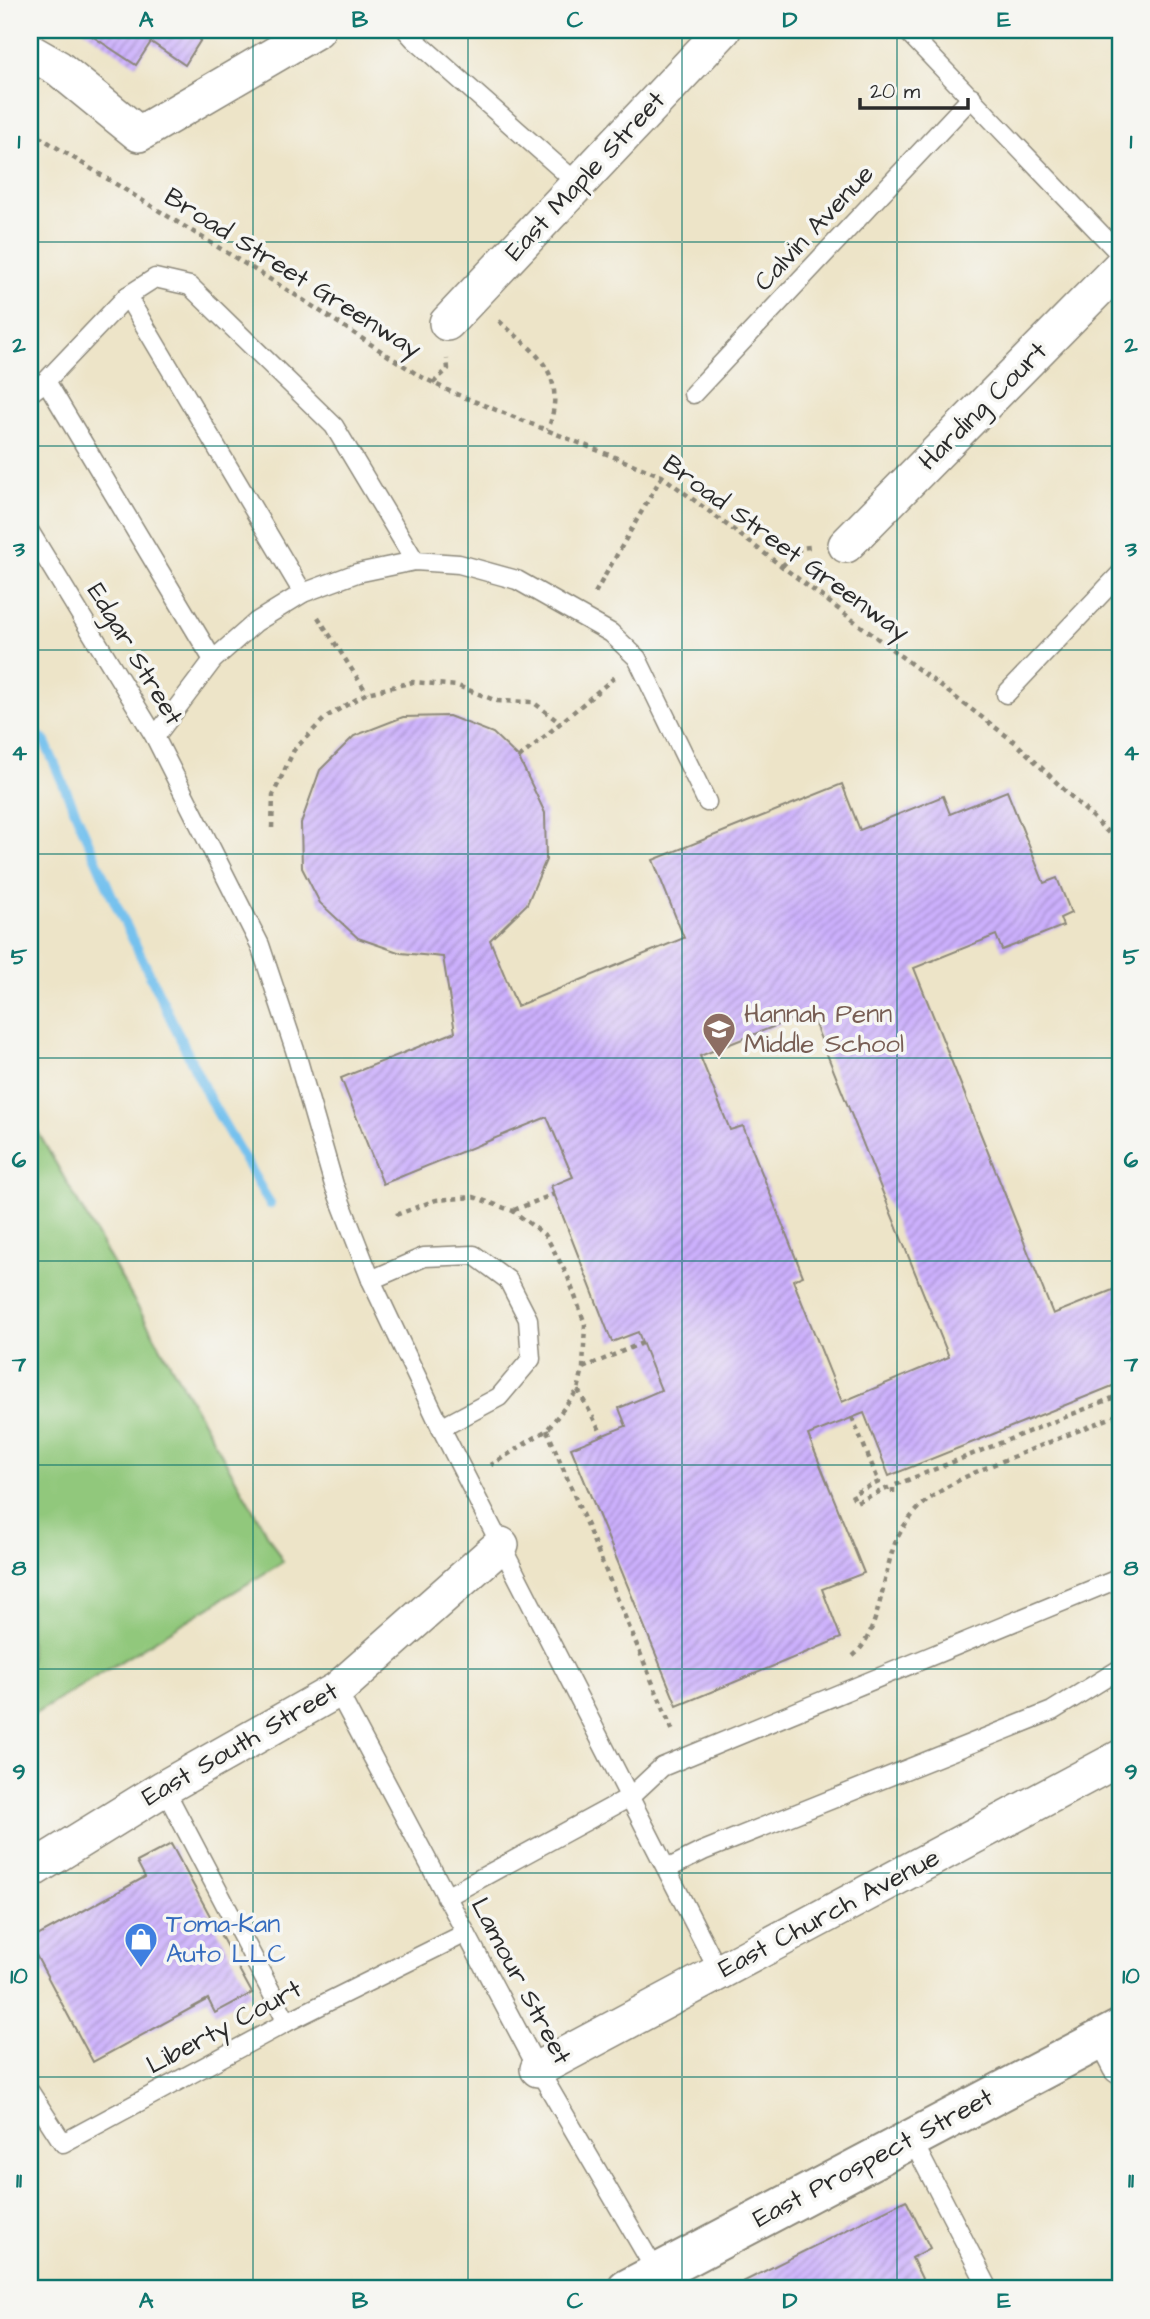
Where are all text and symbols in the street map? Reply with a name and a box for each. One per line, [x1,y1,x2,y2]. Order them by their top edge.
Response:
text: A [139,4,154,36]
text: B [352,4,369,36]
text: C [567,4,584,36]
text: D [783,4,798,36]
text: E [997,4,1011,36]
scale bar [860,66,968,110]
text: 20 m [870,77,921,106]
street label: East Maple Street [497,83,674,269]
text: 1 [18,125,21,157]
text: 1 [1130,125,1133,157]
street label: Calvin Avenue [746,157,882,299]
street label: Broad Street Greenway [156,179,428,369]
text: 2 [11,329,26,361]
text: 2 [1123,329,1138,361]
street label: Harding Court [911,333,1057,480]
street label: Broad Street Greenway [654,446,917,651]
text: 3 [12,533,25,565]
text: 3 [1124,533,1137,565]
street label: Edgar Street [77,576,192,733]
text: 4 [11,737,27,769]
text: 4 [1123,737,1139,769]
text: 5 [11,941,28,973]
text: 5 [1123,941,1140,973]
place label: Hannah Penn Middle School [744,996,904,1062]
school or university icon: Hannah Penn Middle School [700,1010,738,1059]
text: 6 [12,1144,27,1176]
text: 6 [1124,1144,1139,1176]
text: 7 [11,1348,27,1380]
text: 7 [1123,1348,1139,1380]
text: 8 [12,1552,27,1584]
text: 8 [1124,1552,1139,1584]
street label: East South Street [135,1673,345,1815]
text: 9 [12,1756,26,1788]
text: 9 [1124,1756,1138,1788]
street label: East Church Avenue [712,1839,946,1987]
street label: Lamour Street [462,1891,580,2071]
place label: Toma-Kan Auto LLC [166,1906,286,1972]
shop icon: Toma-Kan Auto LLC [122,1920,160,1969]
text: 10 [10,1960,28,1992]
text: 10 [1122,1960,1140,1992]
street label: Liberty Court [140,1971,309,2085]
street label: East Prospect Street [747,2079,1000,2237]
text: 11 [16,2164,22,2196]
text: 11 [1128,2164,1134,2196]
text: A [139,2285,154,2317]
text: B [352,2285,369,2317]
text: C [567,2285,584,2317]
text: D [783,2285,798,2317]
text: E [997,2285,1011,2317]

